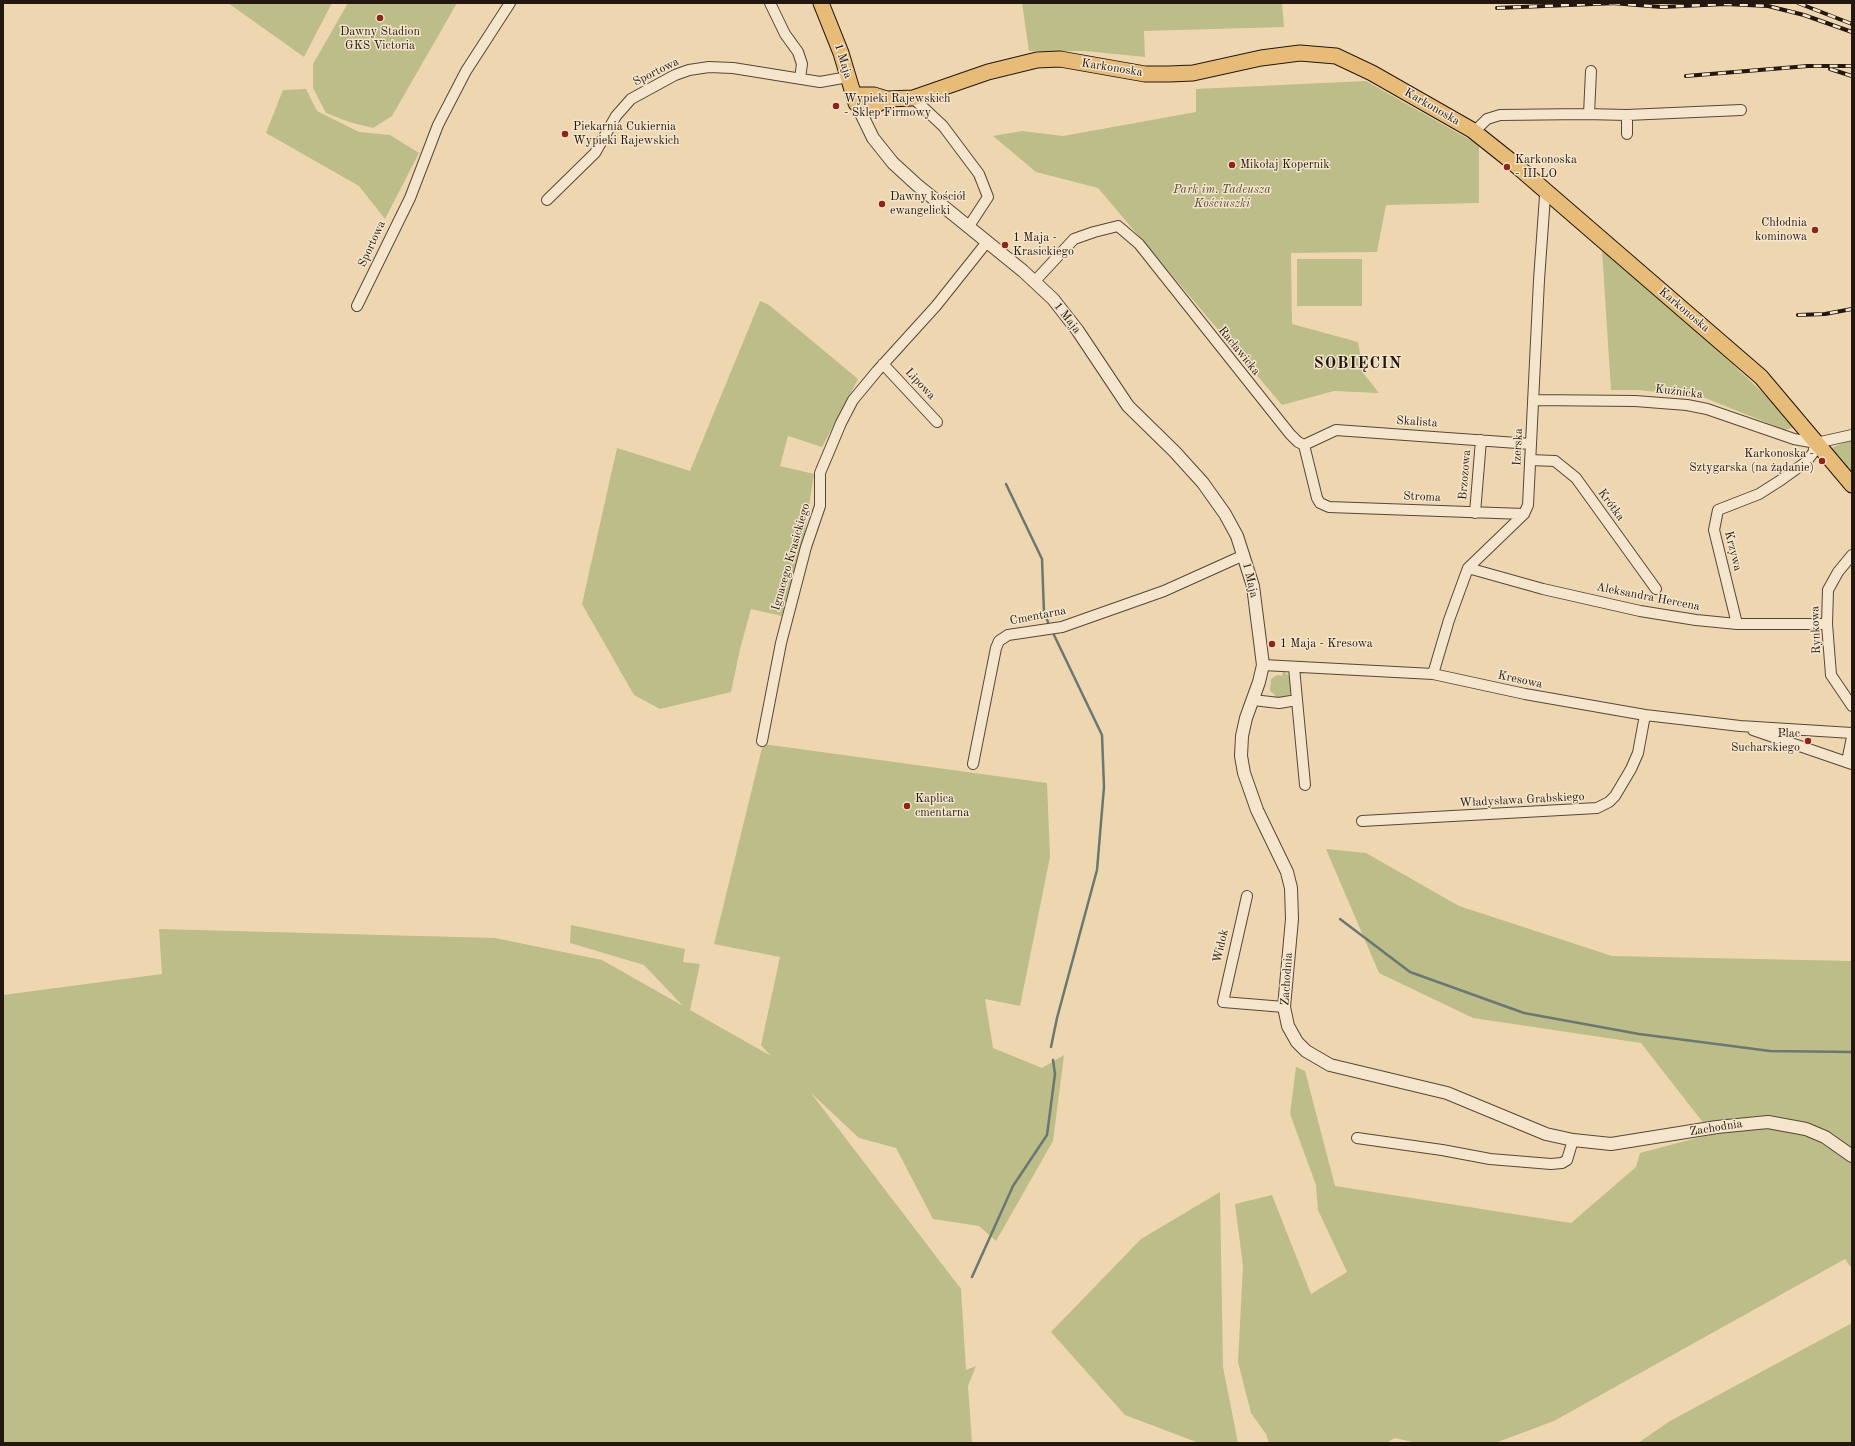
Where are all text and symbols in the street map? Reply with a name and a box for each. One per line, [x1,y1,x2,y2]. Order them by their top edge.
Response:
marker: Dawny Stadion GKS Victoria [375,13,385,23]
place label: Dawny Stadion GKS Victoria [340,25,420,53]
street label: 1 Maja [831,42,855,80]
street label: Sportowa [631,55,681,89]
street label: Karkonoska [1080,56,1144,80]
street label: Karkonoska [1402,85,1462,129]
place label: Wypieki Rajewskich - Sklep Firmowy [844,92,951,120]
marker: Wypieki Rajewskich - Sklep Firmowy [831,101,841,111]
place label: Piekarnia Cukiernia Wypieki Rajewskich [573,120,680,148]
marker: Piekarnia Cukiernia Wypieki Rajewskich [560,129,570,139]
place label: Karkonoska - III LO [1515,153,1577,181]
place label: Mikołaj Kopernik [1240,158,1330,172]
marker: Mikołaj Kopernik [1227,160,1237,170]
marker: Karkonoska - III LO [1502,162,1512,172]
park label: Park im. Tadeusza Kościuszki [1173,183,1271,211]
place label: Dawny kościół ewangelicki [890,190,966,218]
marker: Dawny kościół ewangelicki [877,199,887,209]
place label: Chłodnia kominowa [1755,216,1807,244]
street label: Sportowa [355,219,389,269]
marker: Chłodnia kominowa [1810,225,1820,235]
place label: 1 Maja - Krasickiego [1013,231,1074,259]
marker: 1 Maja - Krasickiego [1000,240,1010,250]
street label: Karkonoska [1656,285,1712,335]
street label: 1 Maja [1050,299,1084,337]
street label: Racławicka [1215,324,1263,378]
district label: SOBIĘCIN [1314,354,1402,374]
street label: Lipowa [902,365,938,403]
street label: Kuźnicka [1654,382,1704,402]
street label: Skalista [1396,413,1438,431]
street label: Izerska [1510,428,1526,466]
place label: Karkonoska - Sztygarska (na żądanie) [1689,447,1814,475]
street label: Brzozowa [1456,449,1474,501]
marker: Karkonoska - Sztygarska (na żądanie) [1817,456,1827,466]
street label: Krótka [1595,486,1627,524]
street label: Stroma [1403,489,1441,505]
street label: Ignacego Krasickiego [769,502,813,612]
street label: Krzywa [1721,530,1745,572]
street label: 1 Maja [1239,561,1261,599]
street label: Aleksandra Hercena [1595,580,1701,614]
street label: Cmentarna [1009,603,1067,629]
street label: Rynkowa [1808,606,1824,654]
place label: 1 Maja - Kresowa [1280,637,1373,651]
marker: 1 Maja - Kresowa [1267,639,1277,649]
street label: Kresowa [1496,668,1544,692]
place label: Plac Sucharskiego [1731,727,1800,755]
marker: Plac Sucharskiego [1803,736,1813,746]
street label: Władysława Grabskiego [1459,790,1585,810]
place label: Kaplica cmentarna [915,792,969,820]
marker: Kaplica cmentarna [902,801,912,811]
street label: Widok [1210,928,1232,964]
street label: Zachodnia [1278,952,1296,1006]
street label: Zachodnia [1689,1117,1743,1139]

